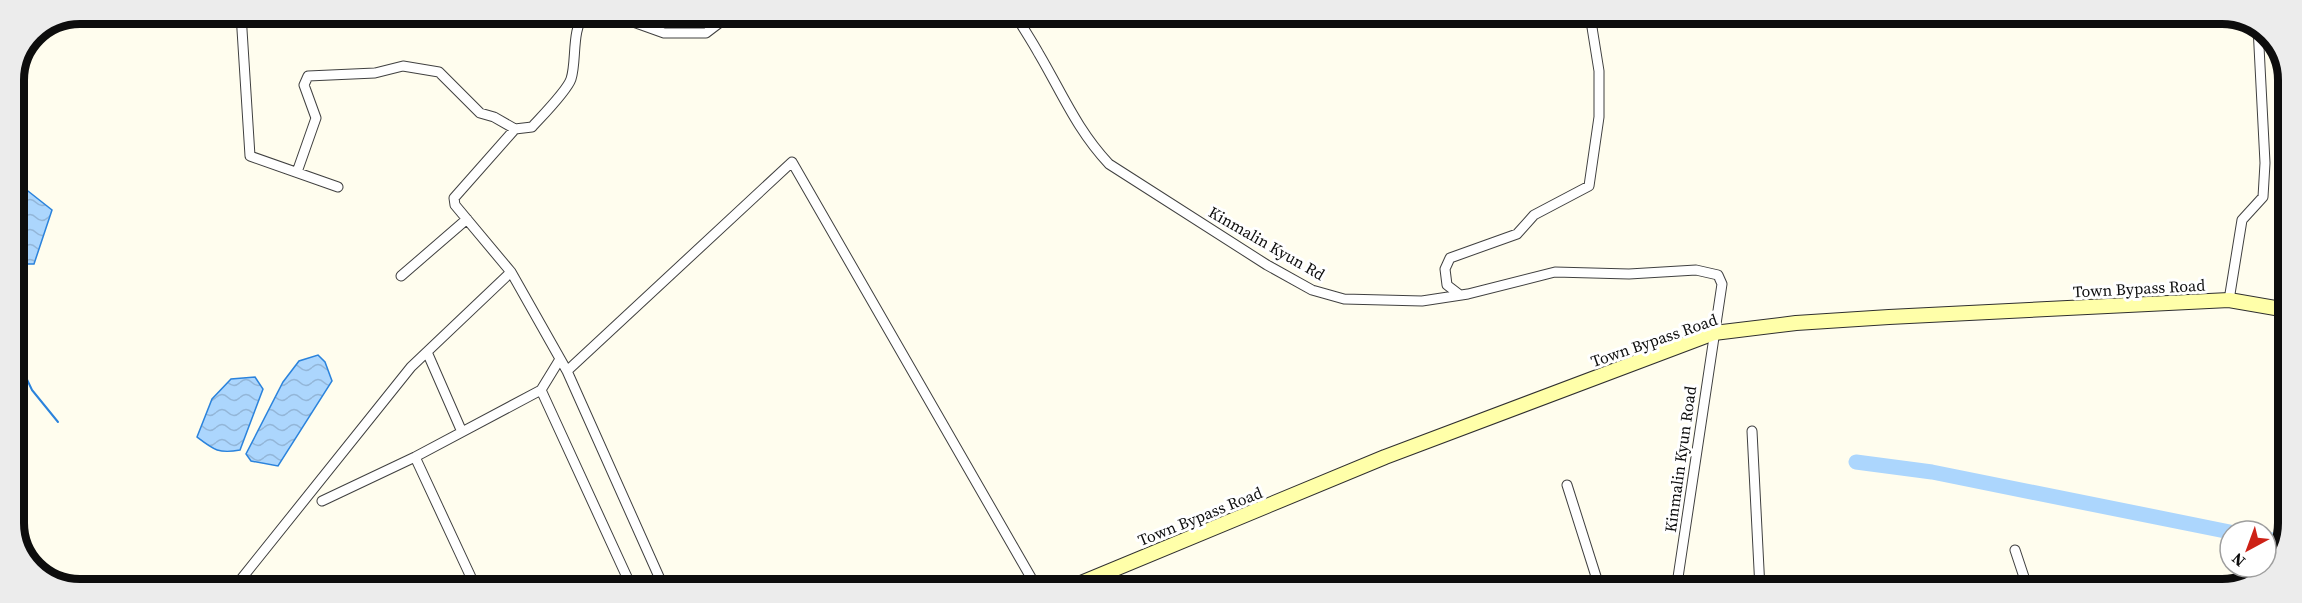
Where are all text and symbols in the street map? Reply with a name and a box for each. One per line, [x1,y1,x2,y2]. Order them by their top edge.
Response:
street label: Kinmalin Kyun Rd [1205,201,1329,285]
street label: Town Bypass Road [2072,274,2206,302]
street label: Town Bypass Road [1588,308,1720,372]
street label: Kinmalin Kyun Road [1659,384,1701,534]
street label: Town Bypass Road [1134,481,1266,551]
north arrow [2218,519,2278,579]
text: N [2226,548,2250,572]

